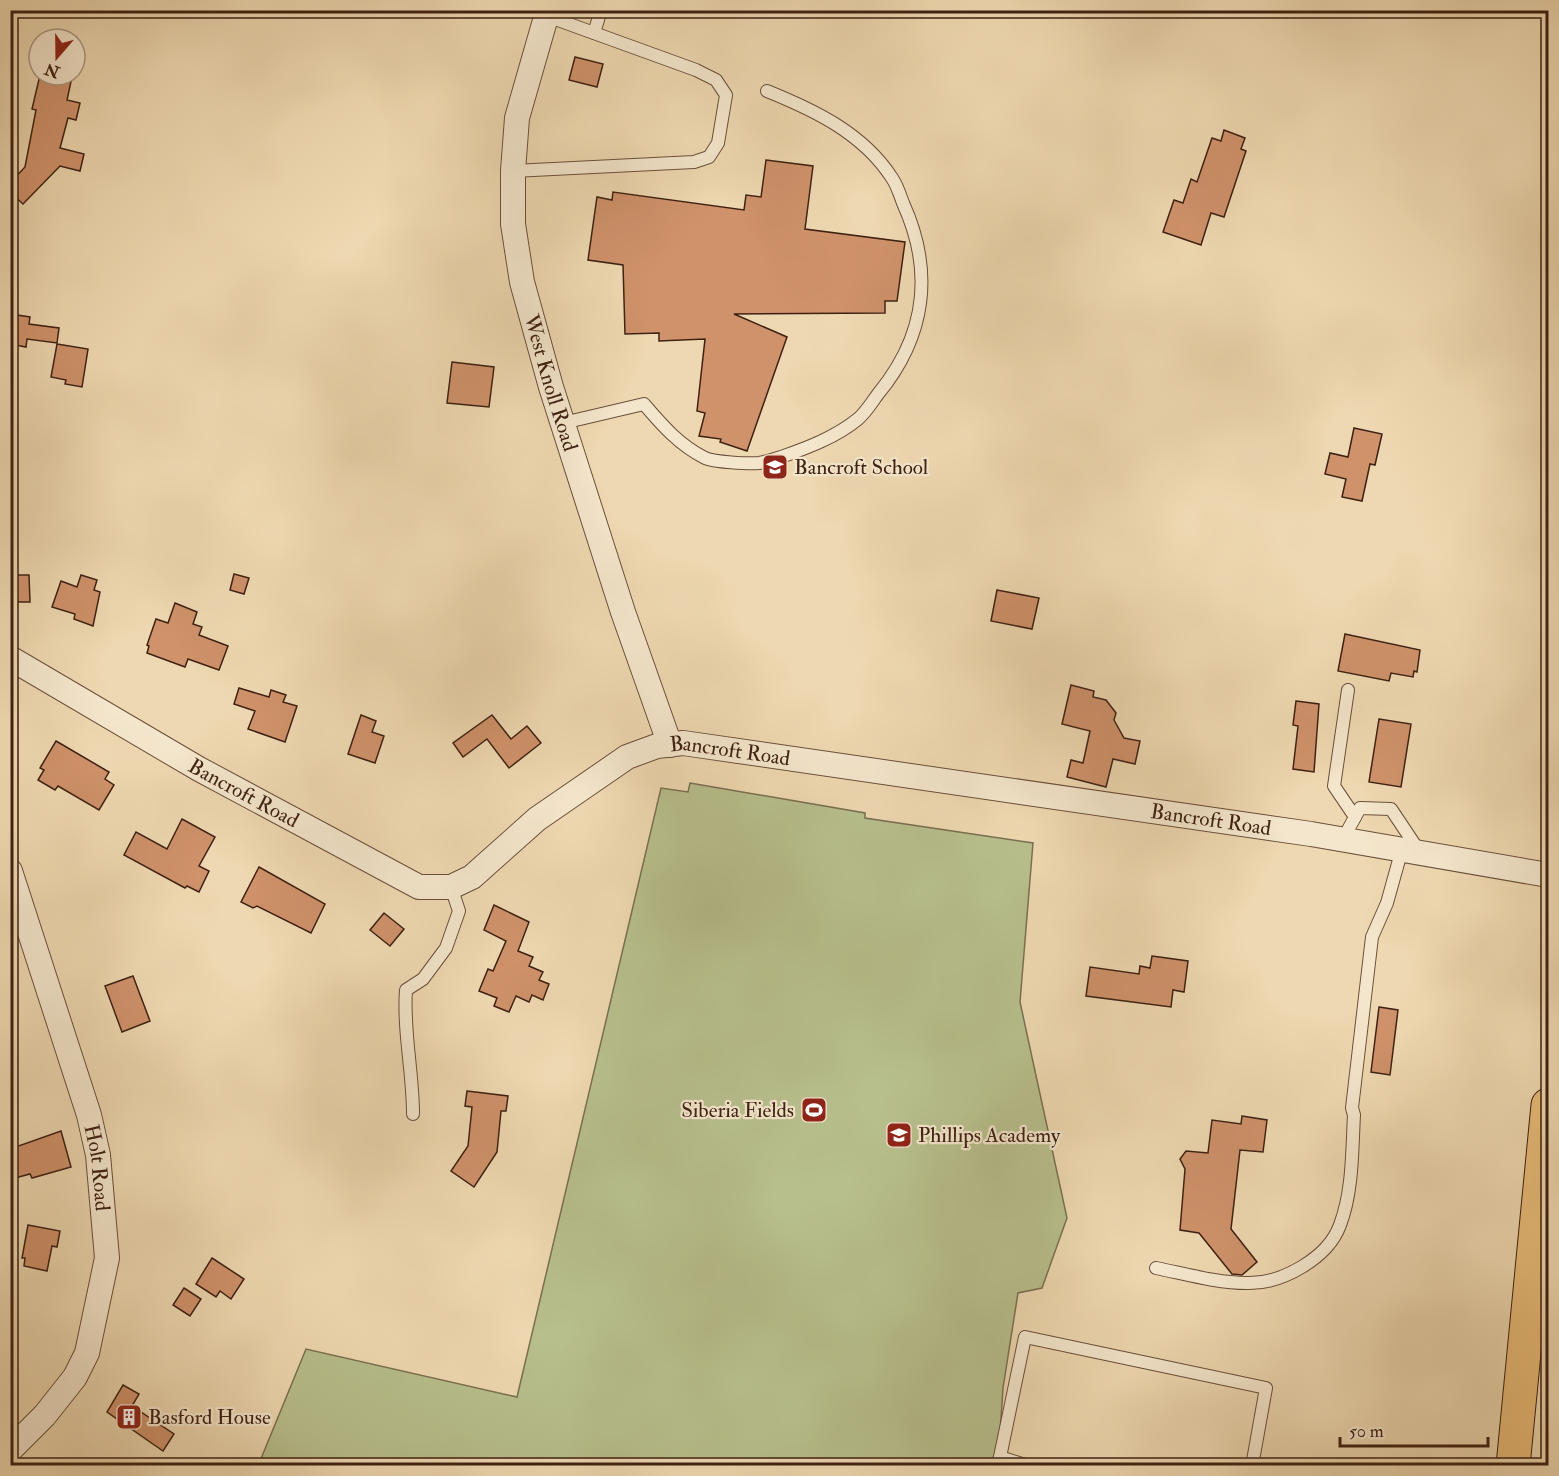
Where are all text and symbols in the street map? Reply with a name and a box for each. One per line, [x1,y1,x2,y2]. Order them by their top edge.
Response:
north arrow [27,27,87,87]
text: N [41,58,63,82]
street label: West Knoll Road [518,310,584,455]
school or university icon: Bancroft School [760,452,790,482]
place label: Bancroft School [794,454,929,481]
street label: Bancroft Road [668,730,793,772]
street label: Bancroft Road [184,752,304,834]
street label: Bancroft Road [1149,797,1274,842]
sports icon: Siberia Fields [799,1095,829,1125]
place label: Siberia Fields [681,1097,794,1124]
school or university icon: Phillips Academy [884,1120,914,1150]
street label: Holt Road [78,1122,116,1213]
place label: Phillips Academy [918,1122,1061,1149]
building icon: Basford House [114,1402,144,1432]
place label: Basford House [148,1404,271,1431]
scale bar [1340,1410,1488,1448]
text: 50 m [1349,1420,1384,1443]

